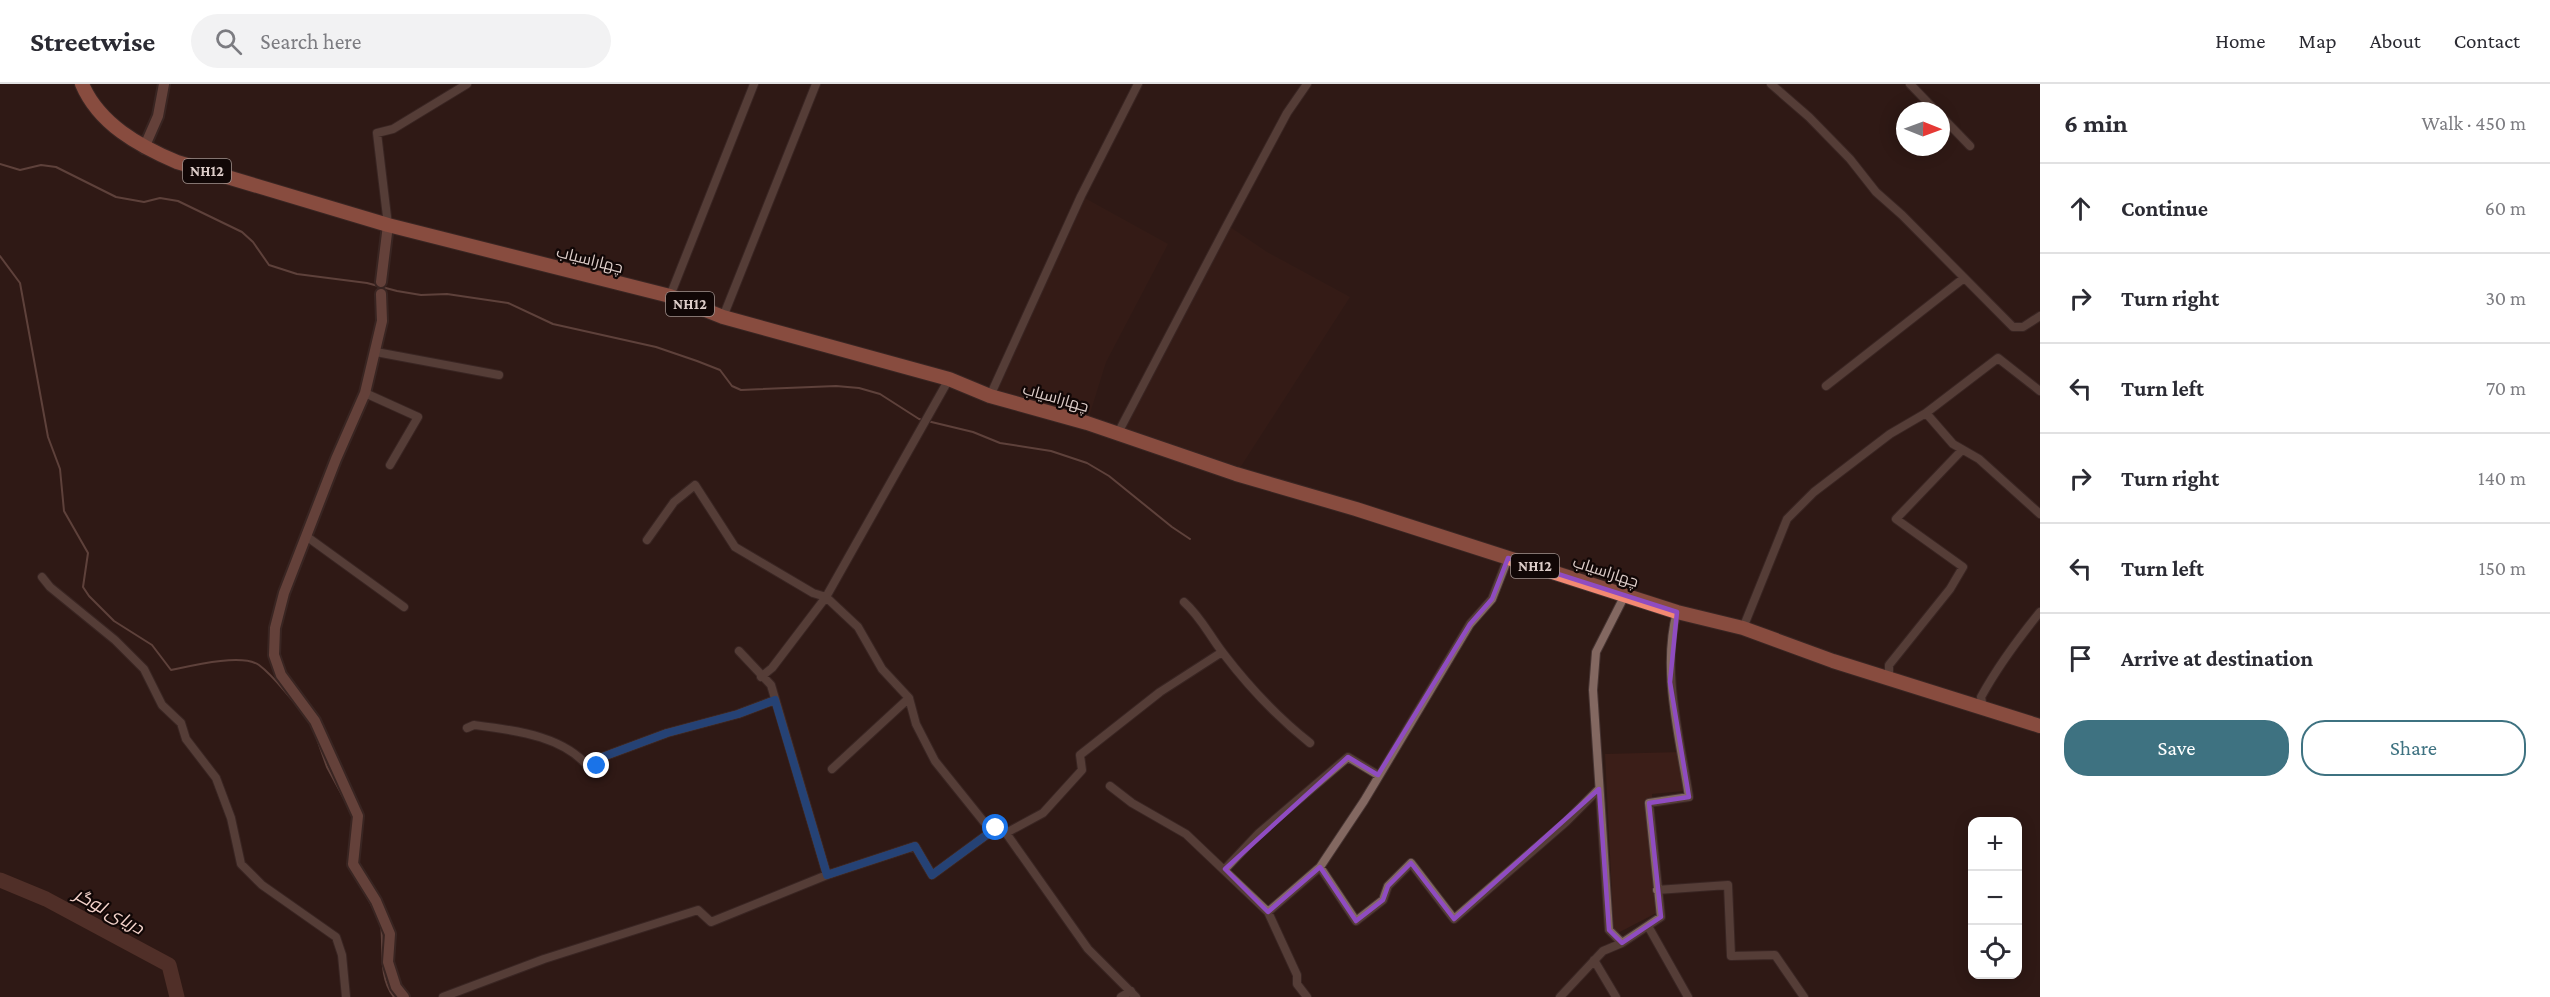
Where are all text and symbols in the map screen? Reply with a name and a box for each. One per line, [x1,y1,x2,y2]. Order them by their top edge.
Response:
search box [191,14,611,68]
icon: search [212,25,245,58]
text: Streetwise [30,26,155,57]
text: Search here [260,29,361,54]
text: Home [2215,29,2265,53]
text: Map [2298,29,2337,53]
text: About [2370,29,2421,53]
text: Contact [2454,29,2520,53]
north arrow [1896,102,1950,156]
text: 6 min [2064,109,2128,138]
text: Walk · 450 m [2421,112,2526,134]
road number: NH12 [183,159,231,183]
icon: ahead [2064,192,2097,225]
text: Continue [2121,196,2208,221]
text: 60 m [2485,197,2526,219]
street label: چهاراسیاب [554,243,625,279]
icon: right [2064,282,2097,315]
text: Turn right [2121,286,2219,311]
text: 30 m [2485,287,2526,309]
road number: NH12 [666,292,714,316]
icon: left [2064,372,2097,405]
text: Turn left [2121,376,2204,401]
text: 70 m [2486,377,2526,399]
street label: چهاراسیاب [1020,380,1091,418]
icon: right [2064,462,2097,495]
text: Turn right [2121,466,2219,491]
text: 140 m [2478,467,2526,489]
icon: left [2064,552,2097,585]
street label: چهاراسیاب [1570,553,1641,593]
road number: NH12 [1511,554,1559,578]
text: Turn left [2121,556,2204,581]
text: 150 m [2479,557,2526,579]
icon: arrive [2064,642,2097,675]
text: Arrive at destination [2121,646,2313,671]
button: Save [2064,720,2289,776]
button: Share [2301,720,2526,776]
route end [583,752,609,778]
route start [982,814,1008,840]
map controls [1968,817,2022,979]
button: + [1968,817,2022,871]
button: − [1968,871,2022,925]
water label: دریای لوگر [69,883,148,940]
button: locate [1968,925,2022,979]

